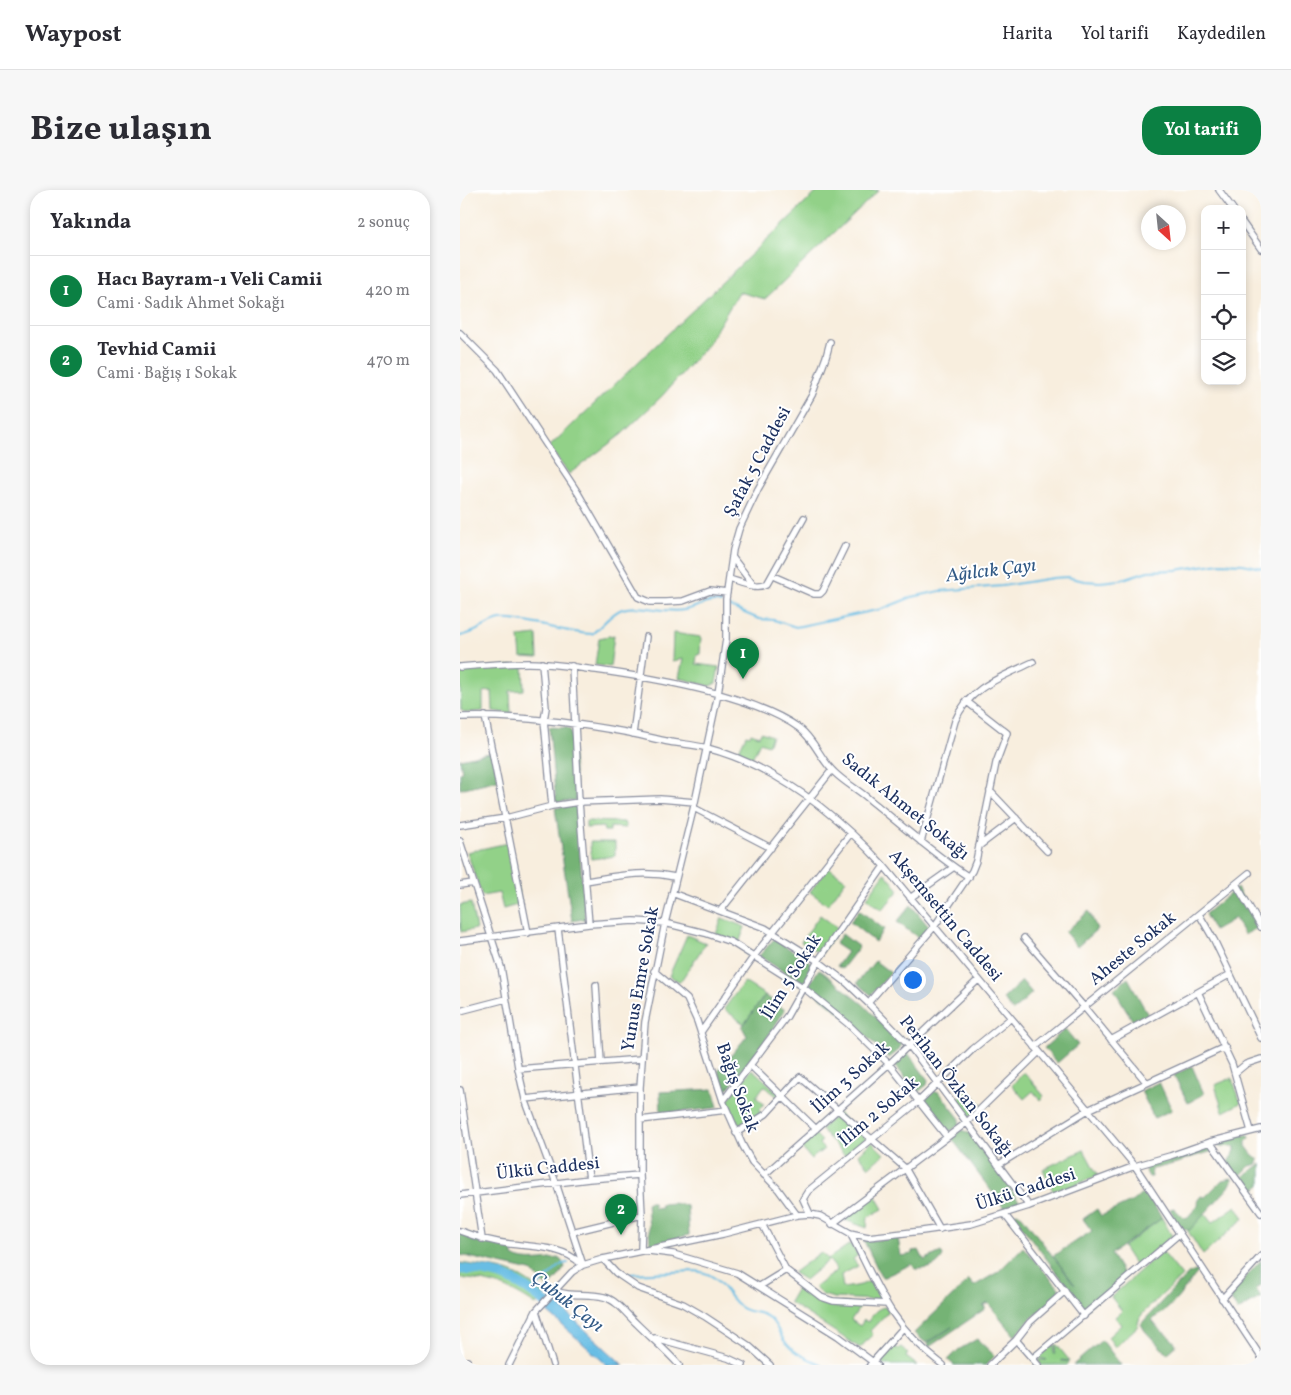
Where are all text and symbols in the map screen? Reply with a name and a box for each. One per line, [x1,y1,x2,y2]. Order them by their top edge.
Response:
text: Waypost [25,18,122,52]
text: Harita [1002,22,1053,47]
text: Yol tarifi [1081,22,1149,47]
text: Kaydedilen [1177,22,1266,47]
text: Bize ulaşın [30,106,212,154]
button: Yol tarifi [1142,106,1261,155]
north arrow [1141,205,1186,250]
map controls [1201,205,1246,385]
button: + [1201,205,1246,250]
text: Yakında [50,208,131,237]
text: 2 sonuç [357,212,410,234]
button: − [1201,250,1246,295]
text: Hacı Bayram-ı Veli Camii [97,267,323,293]
text: 1 [63,280,69,302]
text: 420 m [365,280,410,302]
text: Cami · Sadık Ahmet Sokağı [97,293,285,315]
button: locate [1201,295,1246,340]
text: Tevhid Camii [97,337,216,363]
button: layers [1201,340,1246,385]
text: 2 [62,350,70,372]
text: 470 m [366,350,410,372]
text: Cami · Bağış 1 Sokak [97,363,237,385]
street label: Şafak 5 Caddesi [718,402,798,522]
water label: Ağılcık Çayı [944,553,1038,590]
pin: 1 [727,638,759,679]
street label: Sadık Ahmet Sokağı [836,747,974,867]
street label: Akşemsettin Caddesi [882,844,1008,988]
street label: Yunus Emre Sokak [616,904,666,1054]
street label: Aheste Sokak [1084,906,1182,992]
street label: İlim 5 Sokak [756,929,828,1025]
your location [900,967,926,993]
street label: Perihan Özkan Sokağı [893,1011,1019,1163]
street label: İlim 3 Sokak [806,1036,896,1120]
street label: Bağış Sokak [709,1040,765,1137]
street label: İlim 2 Sokak [833,1071,925,1153]
street label: Ülkü Caddesi [495,1151,601,1187]
street label: Ülkü Caddesi [973,1162,1079,1218]
pin: 2 [605,1194,637,1235]
water label: Çubuk Çayı [525,1265,609,1339]

